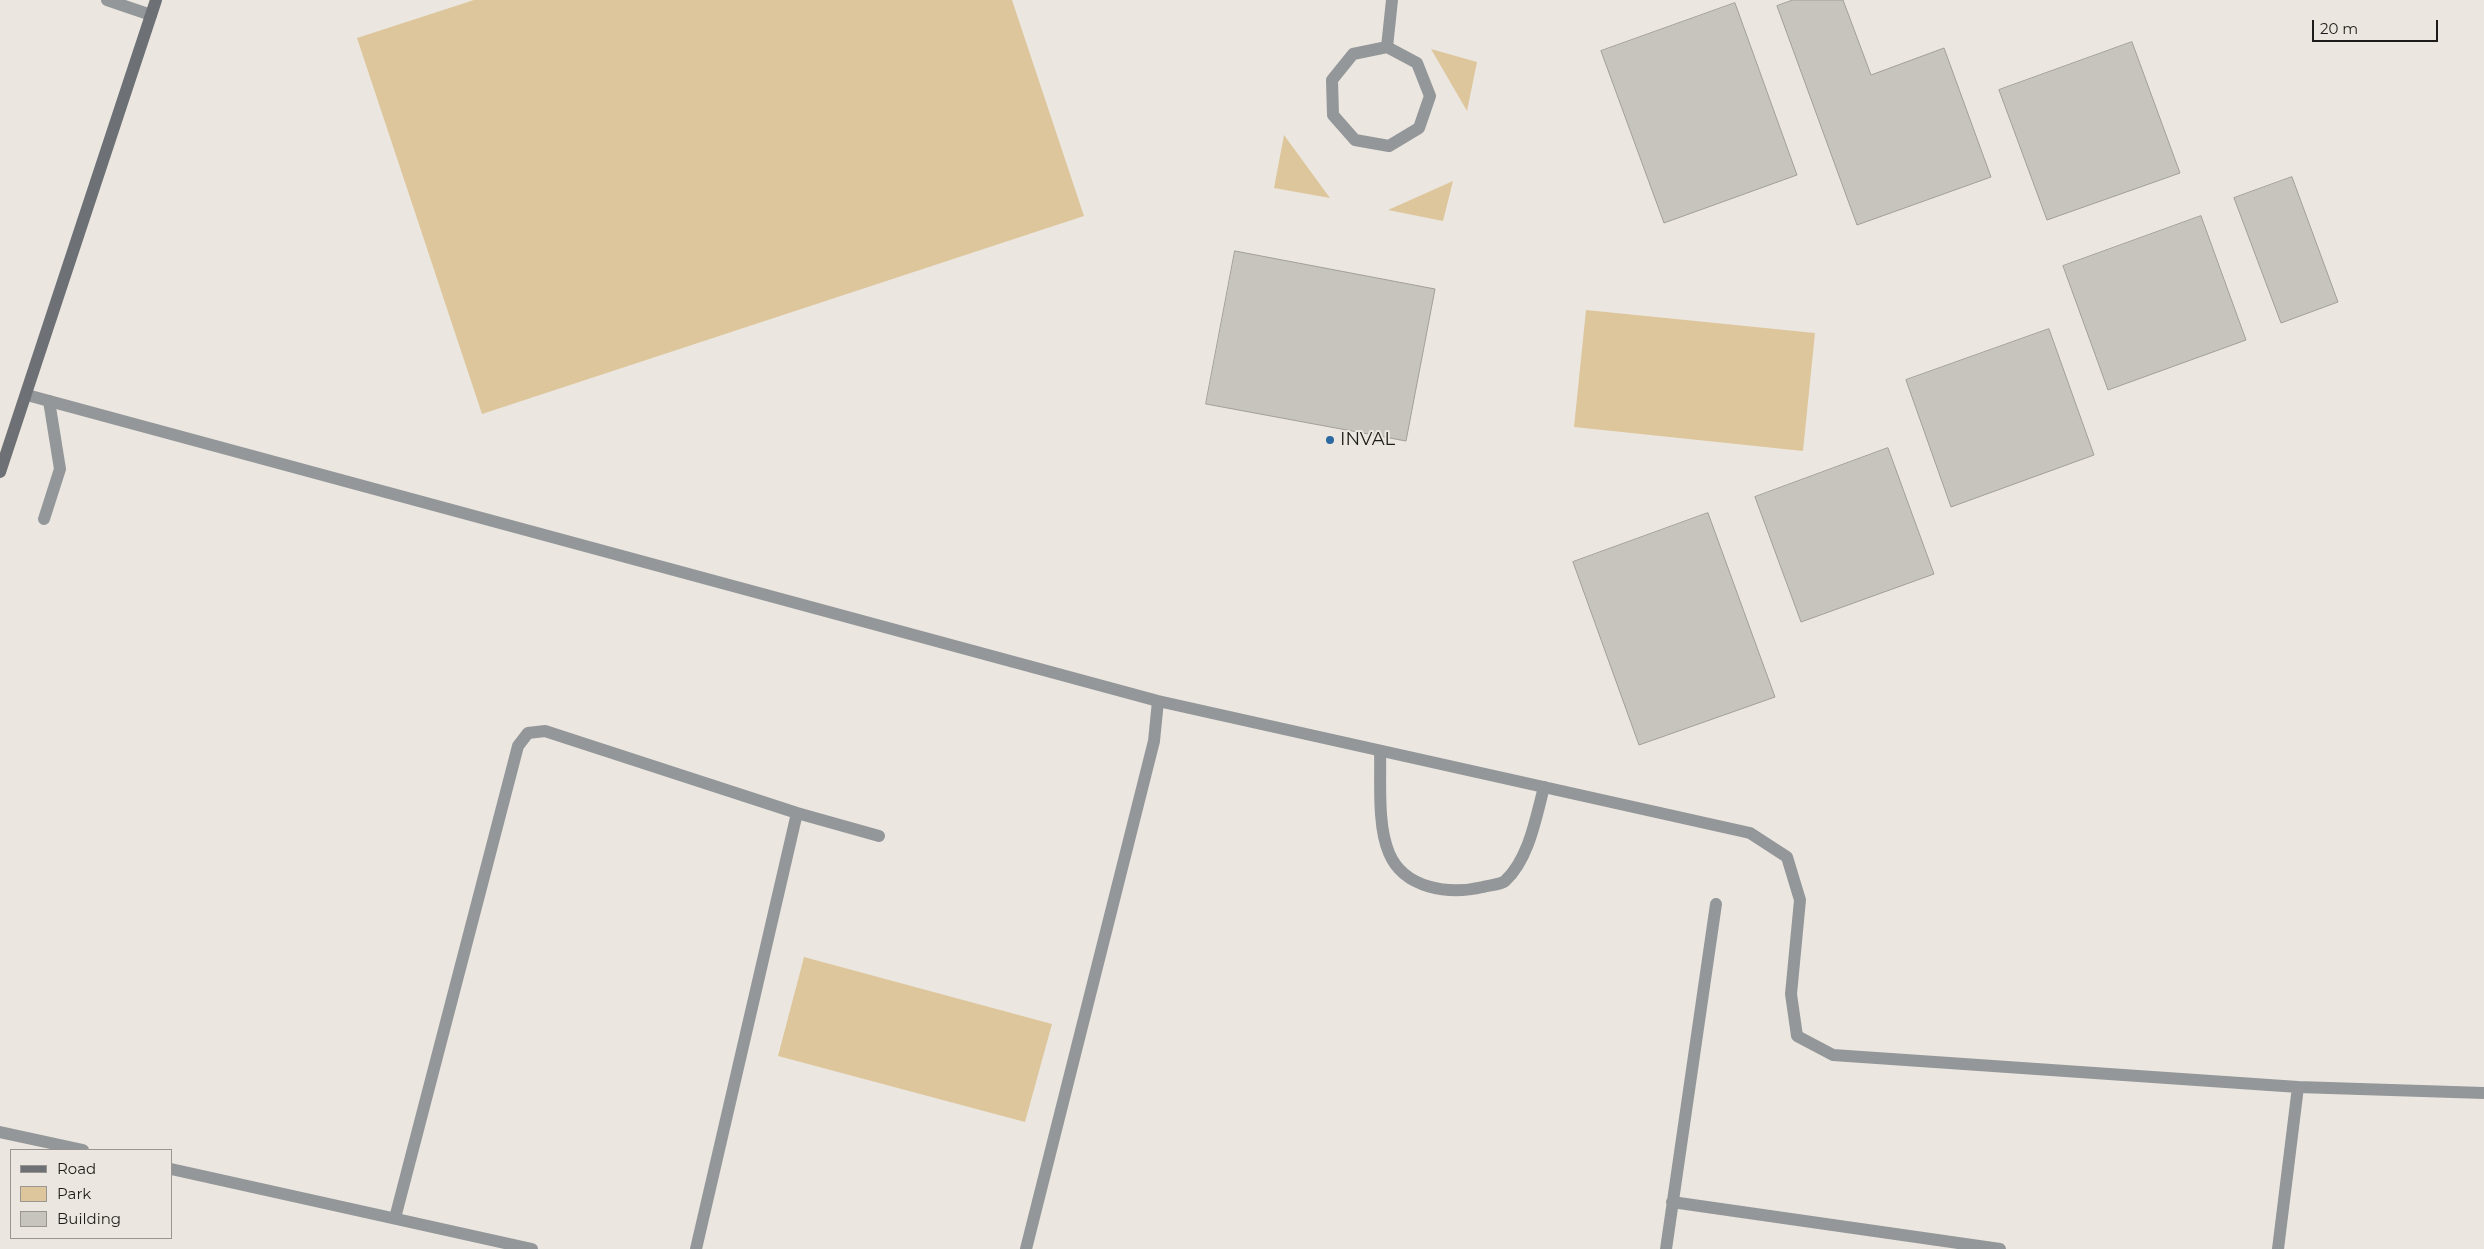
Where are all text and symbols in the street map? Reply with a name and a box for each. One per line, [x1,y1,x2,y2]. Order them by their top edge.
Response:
scale bar [2314,10,2440,42]
text: 20 m [2320,19,2358,38]
place label: INVAL [1340,429,1395,451]
marker: INVAL [1324,434,1336,446]
legend [10,1149,172,1239]
text: Road [57,1159,96,1178]
text: Park [57,1184,91,1203]
text: Building [57,1209,121,1228]

